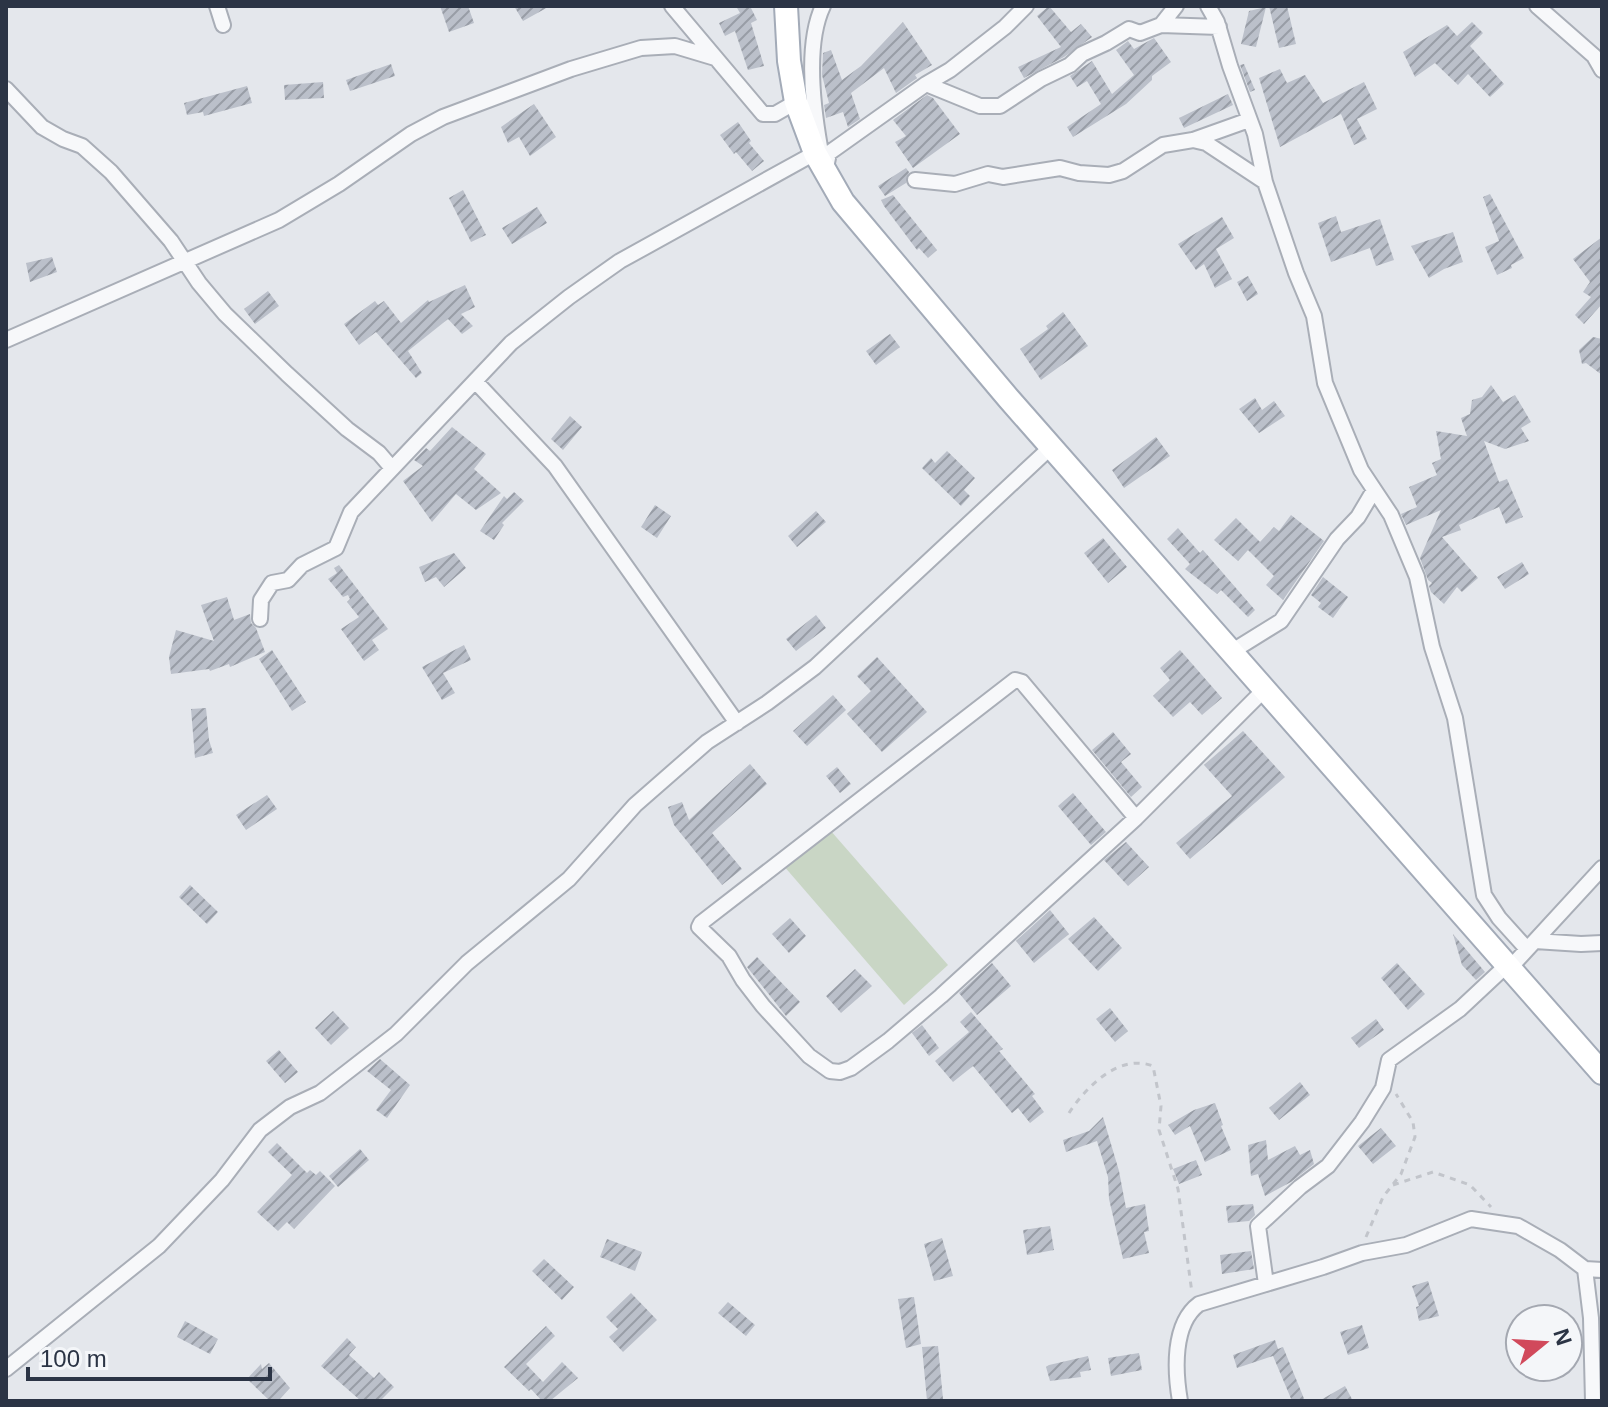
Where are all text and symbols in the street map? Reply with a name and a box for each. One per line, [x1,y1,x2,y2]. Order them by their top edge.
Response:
north arrow [1504,1303,1584,1383]
text: N [1548,1326,1577,1348]
scale bar [28,1331,270,1381]
text: 100 m [40,1345,107,1372]

